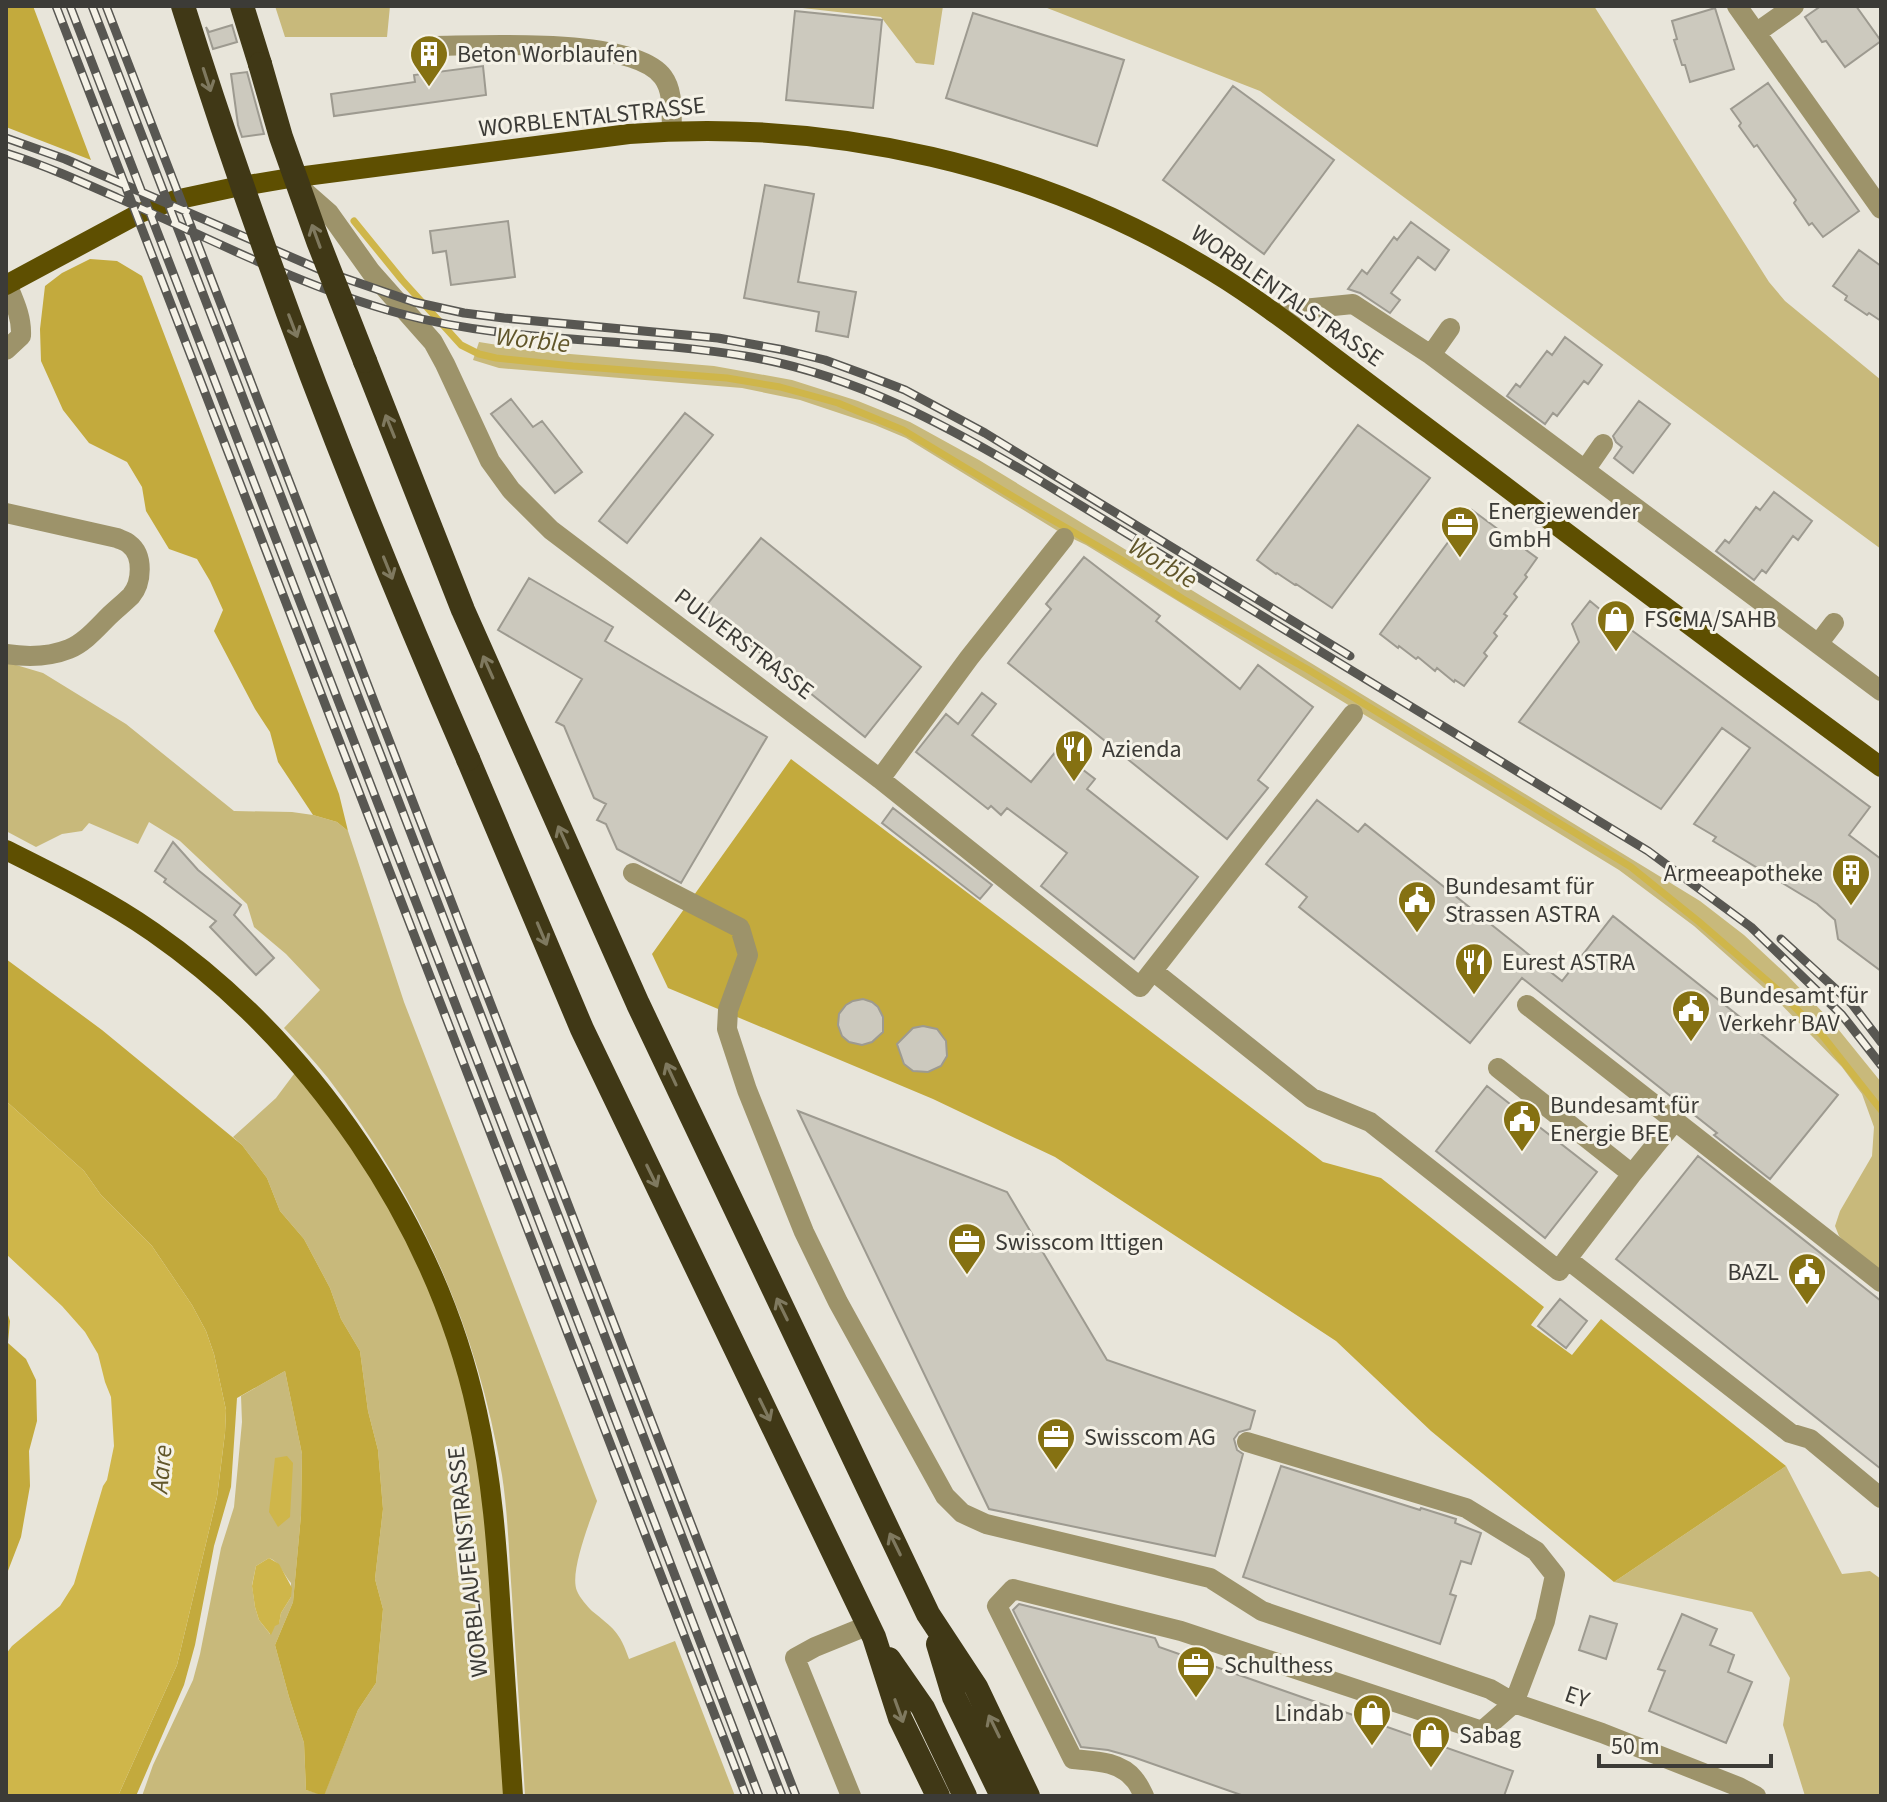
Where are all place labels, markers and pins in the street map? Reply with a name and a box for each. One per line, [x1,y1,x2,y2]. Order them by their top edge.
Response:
building icon: Beton Worblaufen [408,33,450,88]
place label: Beton Worblaufen [457,37,638,72]
place label: Energiewender GmbH [1488,494,1640,557]
office icon: Energiewender GmbH [1439,504,1481,559]
shop icon: FSCMA/SAHB [1595,598,1637,653]
place label: FSCMA/SAHB [1644,602,1776,637]
restaurant icon: Azienda [1053,728,1095,783]
place label: Azienda [1102,732,1182,767]
building icon: Armeeapotheke [1830,852,1872,907]
place label: Armeeapotheke [1664,856,1823,891]
place label: Bundesamt für Strassen ASTRA [1445,869,1600,932]
public building icon: Bundesamt für Strassen ASTRA [1396,879,1438,934]
restaurant icon: Eurest ASTRA [1453,941,1495,996]
place label: Eurest ASTRA [1502,945,1635,980]
place label: Bundesamt für Verkehr BAV [1719,978,1869,1041]
public building icon: Bundesamt für Verkehr BAV [1670,988,1712,1043]
place label: Bundesamt für Energie BFE [1550,1088,1700,1151]
public building icon: Bundesamt für Energie BFE [1501,1098,1543,1153]
office icon: Swisscom Ittigen [946,1221,988,1276]
place label: Swisscom Ittigen [995,1225,1164,1260]
public building icon: BAZL [1786,1251,1828,1306]
place label: BAZL [1727,1255,1779,1290]
office icon: Swisscom AG [1035,1416,1077,1471]
place label: Swisscom AG [1084,1420,1216,1455]
office icon: Schulthess [1175,1644,1217,1699]
place label: Schulthess [1224,1648,1333,1683]
shop icon: Lindab [1351,1692,1393,1747]
place label: Lindab [1275,1696,1344,1731]
shop icon: Sabag [1410,1714,1452,1769]
place label: Sabag [1459,1718,1521,1753]

